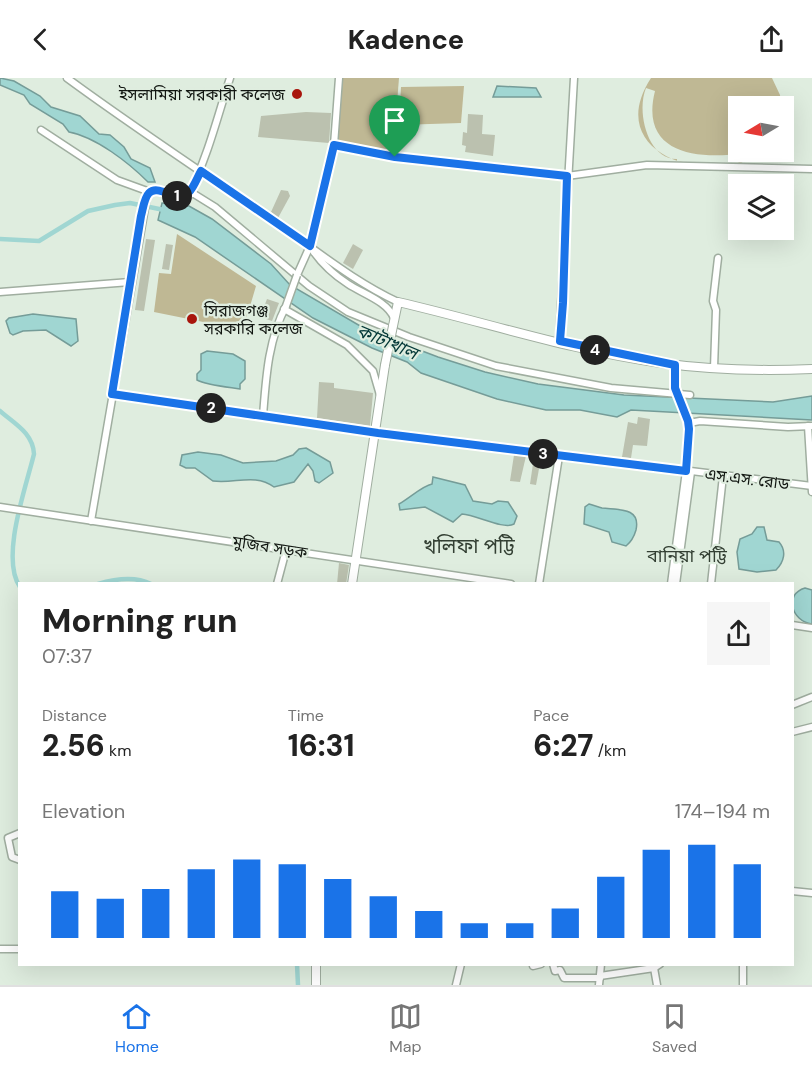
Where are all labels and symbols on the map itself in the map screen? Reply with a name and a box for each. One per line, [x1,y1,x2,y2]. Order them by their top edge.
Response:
place label: ইসলামিয়া সরকারী কলেজ [118,84,285,105]
marker: ইসলামিয়া সরকারী কলেজ [290,87,304,101]
pin [369,95,420,157]
north arrow [728,96,794,162]
pin: 1 [162,181,192,211]
place label: সিরাজগঞ্জ সরকারি কলেজ [203,300,303,339]
marker: সিরাজগঞ্জ সরকারি কলেজ [185,312,199,326]
water label: কাটাখাল [353,318,425,367]
pin: 4 [580,335,610,365]
pin: 2 [196,393,226,423]
pin: 3 [528,439,558,469]
street label: এস.এস. রোড [704,463,791,495]
street label: মুজিব সড়ক [230,531,310,563]
district label: খলিফা পট্টি [423,533,515,559]
district label: বানিয়া পট্টি [646,544,728,568]

